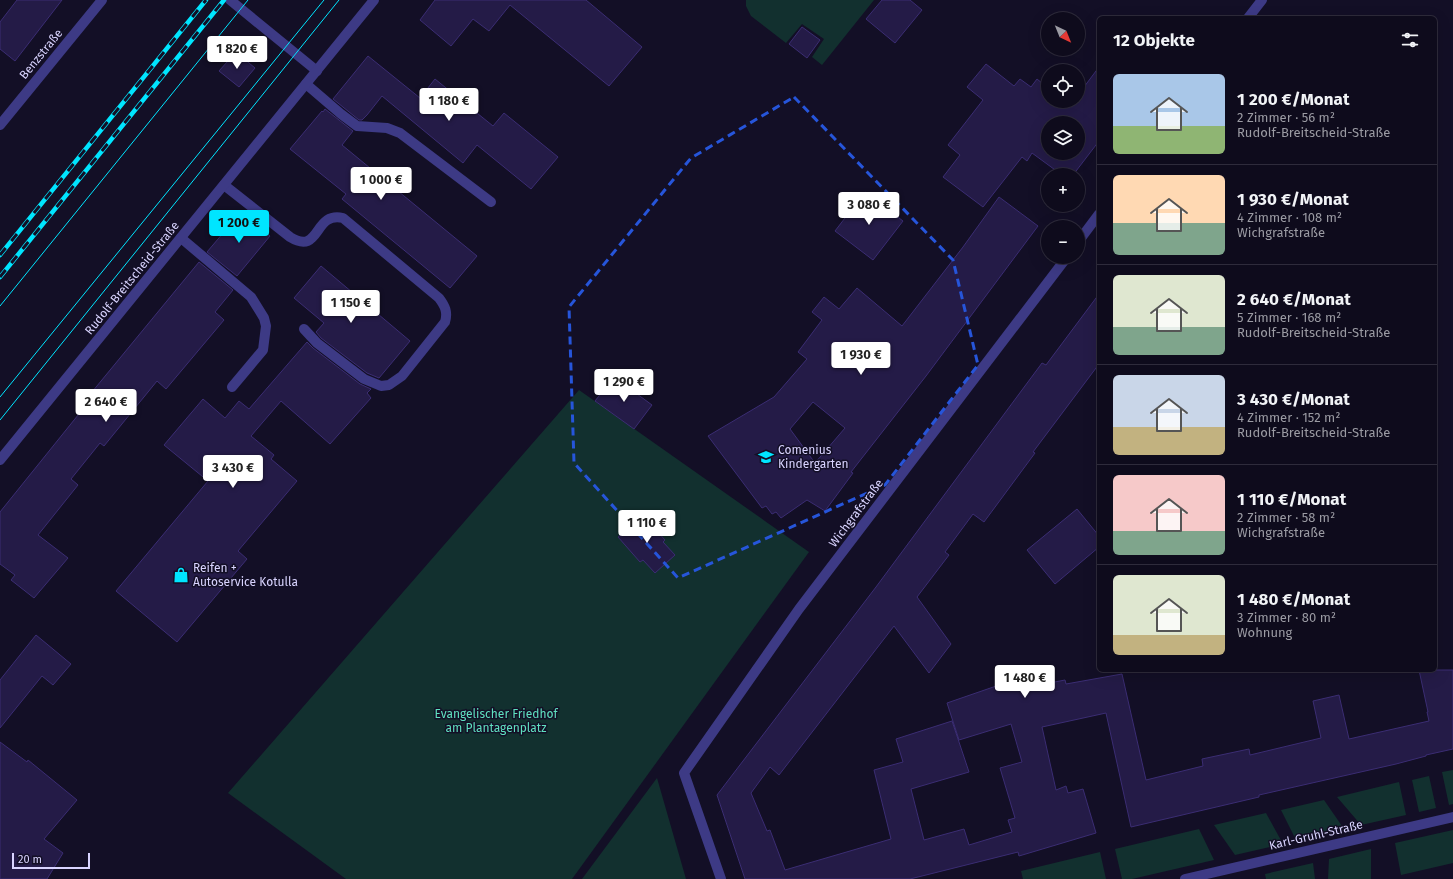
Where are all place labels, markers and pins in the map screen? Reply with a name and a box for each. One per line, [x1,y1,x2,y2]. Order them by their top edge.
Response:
pin: 1 820 € [200,36,274,70]
pin: 1 180 € [412,88,486,122]
pin: 1 000 € [344,167,418,201]
pin: 3 080 € [832,192,906,226]
pin: 1 200 € [202,210,276,244]
pin: 1 150 € [314,290,388,324]
pin: 1 930 € [824,342,898,376]
pin: 1 290 € [587,369,661,403]
pin: 2 640 € [69,389,143,423]
place label: Comenius Kindergarten [778,443,849,471]
school or university icon: Comenius Kindergarten [757,448,775,466]
pin: 3 430 € [196,455,270,489]
pin: 1 110 € [610,510,684,544]
place label: Reifen + Autoservice Kotulla [193,561,298,589]
shop icon: Reifen + Autoservice Kotulla [172,566,190,584]
pin: 1 480 € [988,665,1062,699]

